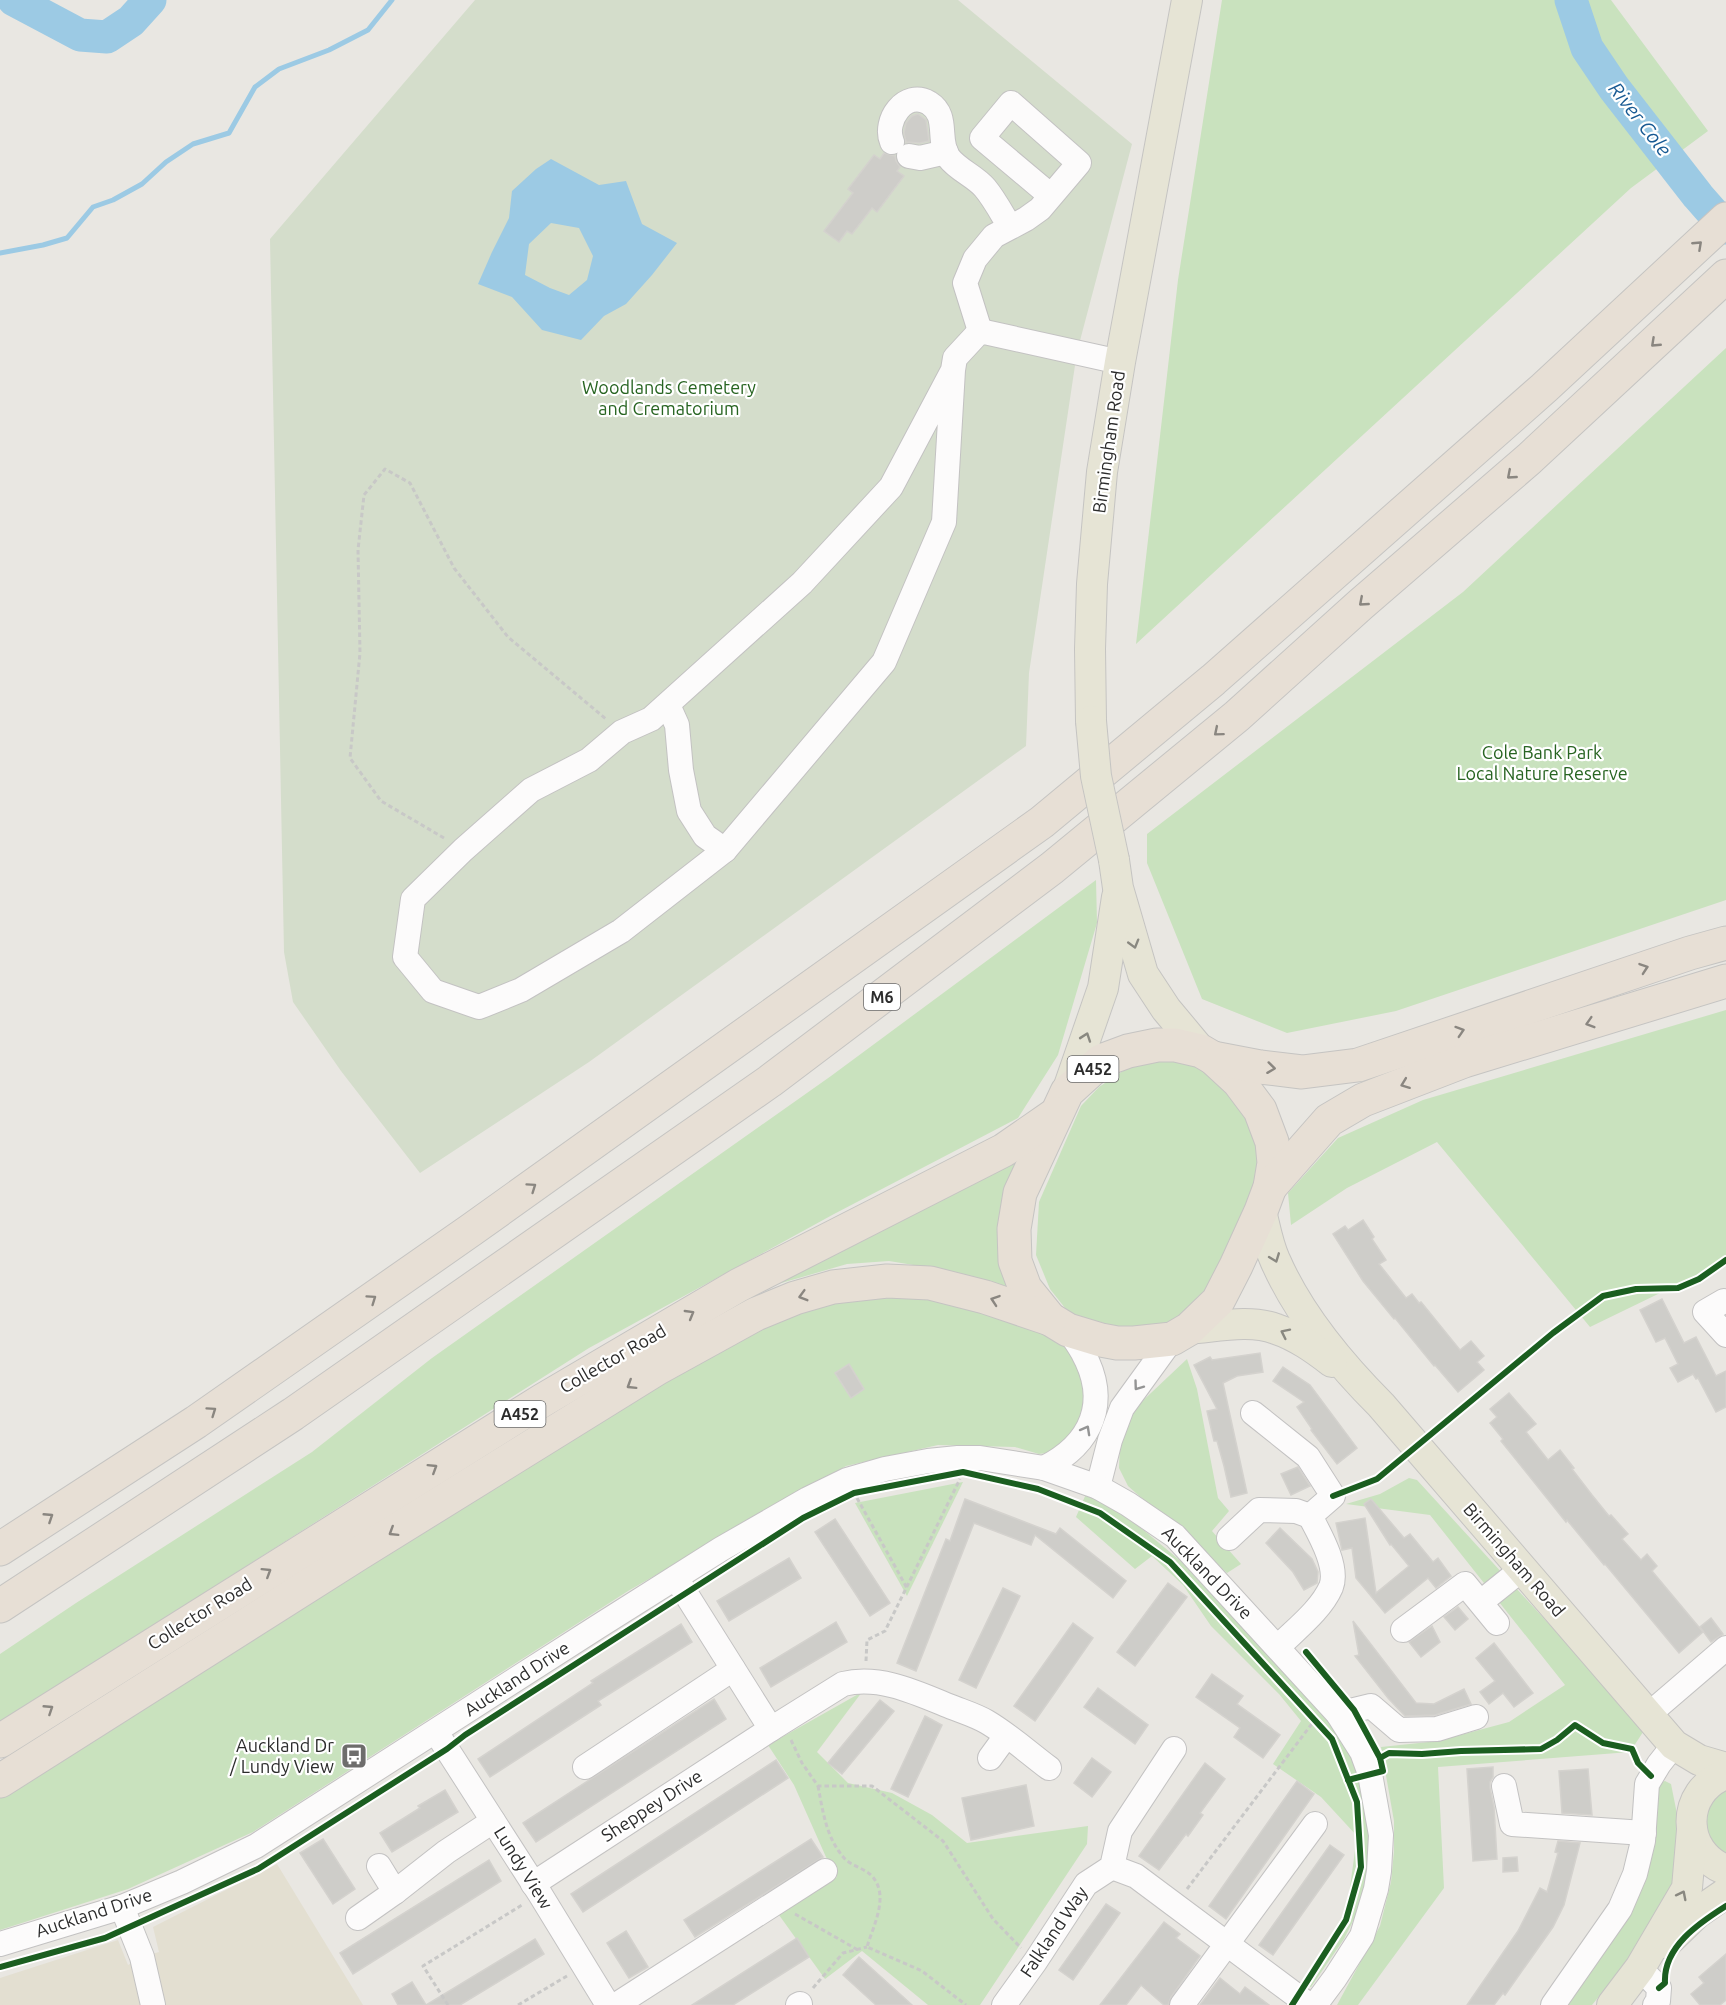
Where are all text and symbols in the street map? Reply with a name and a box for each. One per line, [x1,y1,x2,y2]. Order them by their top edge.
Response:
water label: River Cole [1604,77,1676,160]
one-way arrow [1692,241,1702,252]
one-way arrow [1651,336,1661,347]
street label: Birmingham Road [1088,369,1128,514]
park label: Woodlands Cemetery and Crematorium [582,377,756,418]
one-way arrow [1507,467,1518,478]
one-way arrow [1359,595,1370,606]
one-way arrow [1214,724,1225,735]
park label: Cole Bank Park Local Nature Reserve [1456,742,1628,783]
one-way arrow [1127,939,1140,949]
one-way arrow [1638,963,1649,976]
road number: M6 [864,984,900,1010]
one-way arrow [1585,1016,1596,1028]
one-way arrow [1454,1026,1464,1038]
one-way arrow [1078,1032,1091,1043]
road number: A452 [1068,1056,1118,1082]
one-way arrow [1266,1061,1275,1074]
one-way arrow [1400,1076,1410,1089]
one-way arrow [525,1183,536,1194]
one-way arrow [1268,1252,1280,1263]
one-way arrow [799,1289,809,1301]
one-way arrow [366,1295,377,1306]
one-way arrow [990,1295,1001,1308]
one-way arrow [684,1309,694,1321]
street label: Collector Road [556,1320,669,1397]
one-way arrow [1281,1329,1291,1340]
one-way arrow [627,1378,637,1390]
one-way arrow [1134,1380,1145,1391]
road number: A452 [494,1401,546,1427]
one-way arrow [206,1407,217,1418]
one-way arrow [1079,1426,1090,1436]
one-way arrow [427,1464,437,1476]
street label: Birmingham Road [1460,1499,1569,1620]
one-way arrow [42,1513,53,1524]
street label: Auckland Drive [1159,1522,1257,1623]
one-way arrow [389,1524,399,1536]
one-way arrow [261,1568,272,1579]
street label: Collector Road [144,1573,255,1653]
street label: Auckland Drive [460,1637,573,1719]
one-way arrow [43,1705,53,1717]
place label: Auckland Dr / Lundy View [229,1735,334,1776]
bus stop icon: Auckland Dr / Lundy View [339,1741,369,1771]
street label: Sheppey Drive [597,1765,706,1845]
street label: Lundy View [491,1823,557,1912]
street label: Falkland Way [1016,1882,1091,1981]
street label: Auckland Drive [33,1884,154,1940]
one-way arrow [1675,1890,1687,1901]

